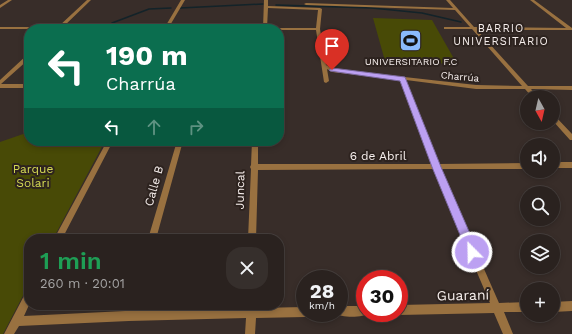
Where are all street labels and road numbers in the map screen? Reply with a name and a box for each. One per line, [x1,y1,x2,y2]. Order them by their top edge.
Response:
street label: Charrúa [440,69,480,84]
street label: 6 de Abril [350,149,407,163]
street label: Calle B [142,164,166,208]
street label: Juncal [233,170,247,209]
street label: Guaraní [437,287,490,303]

